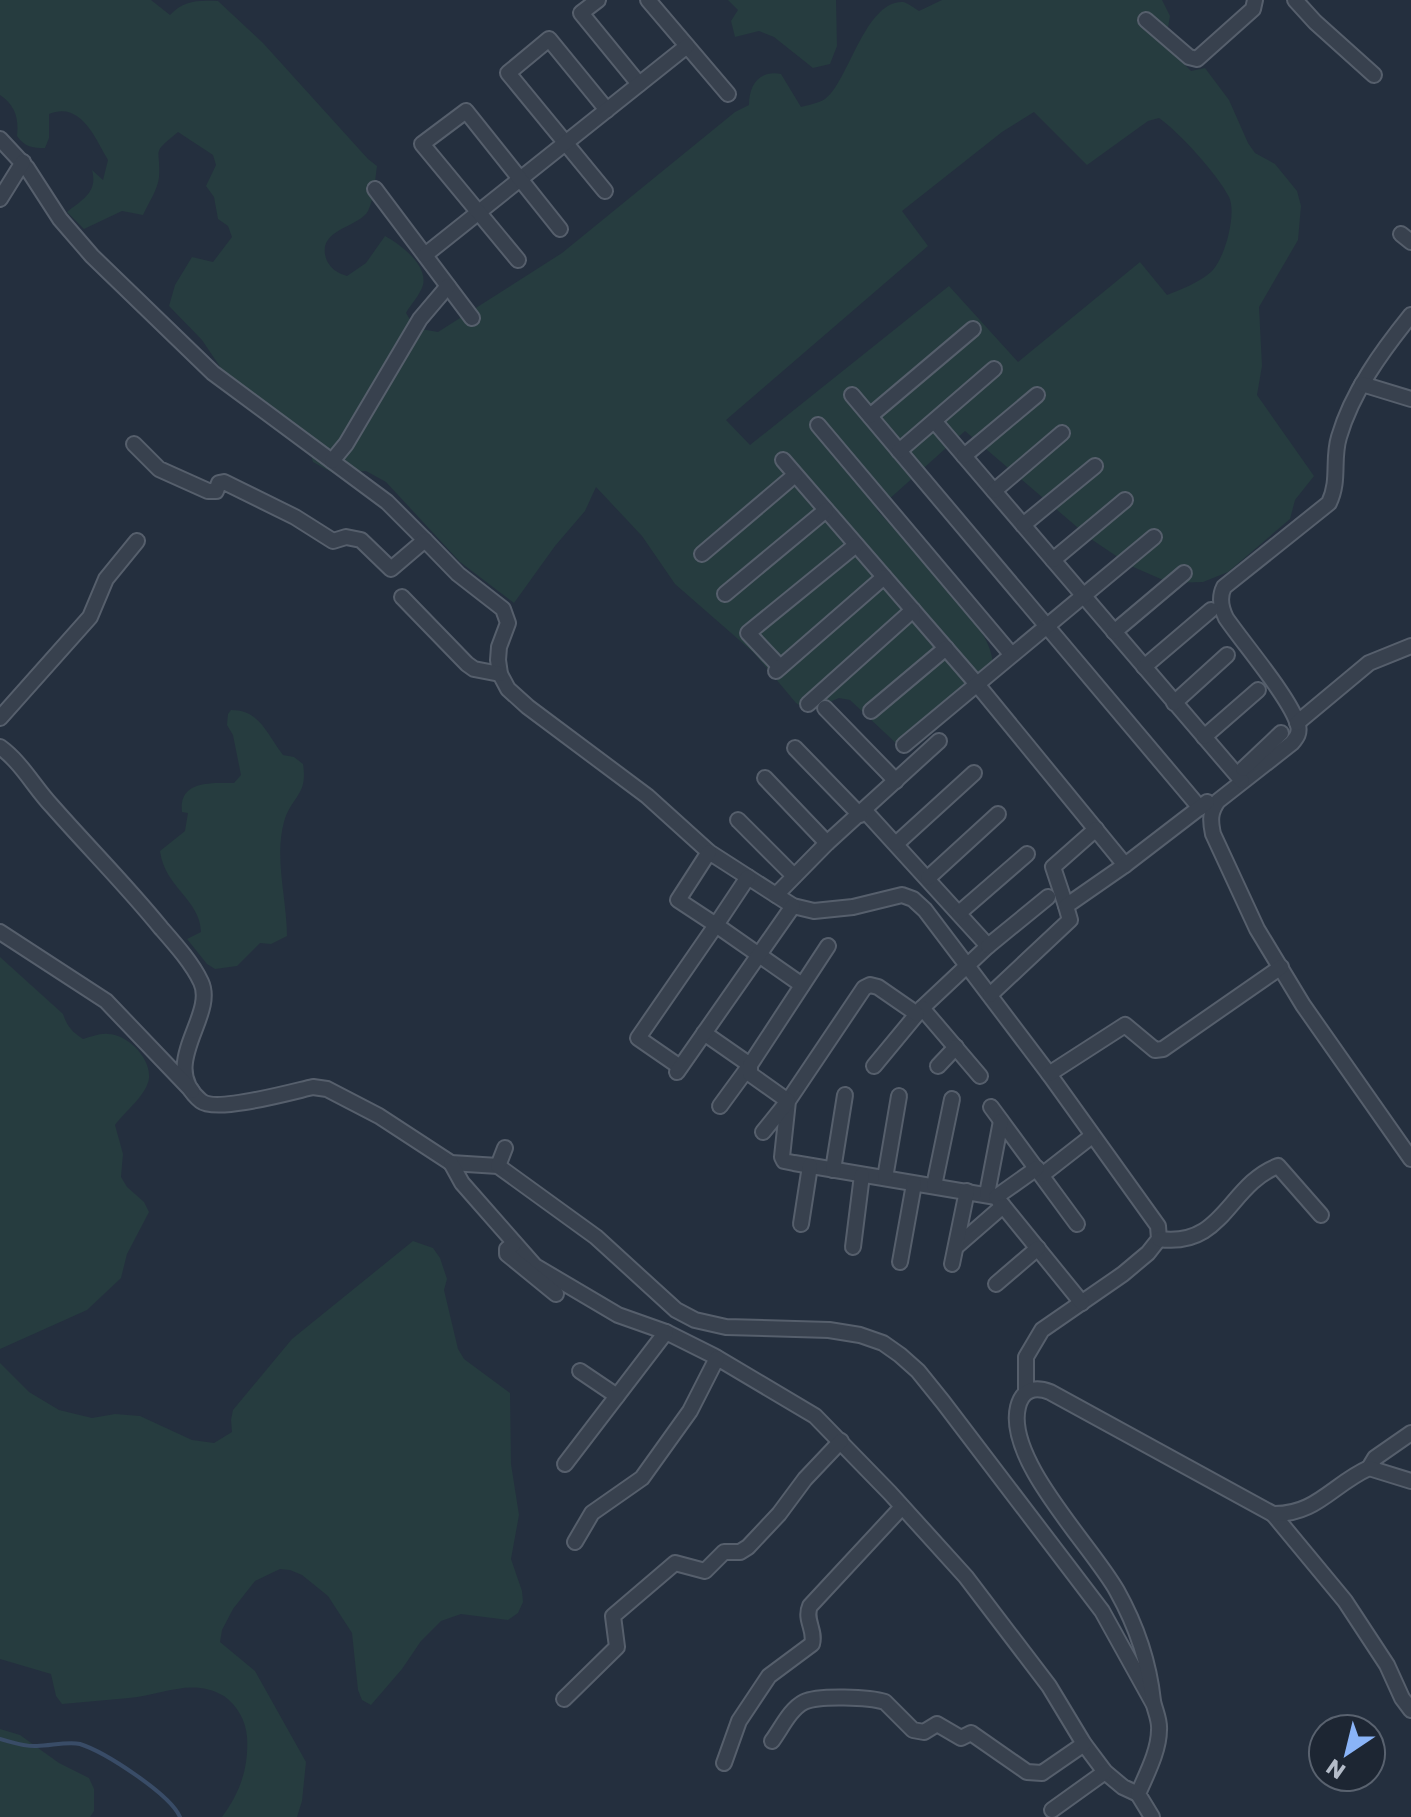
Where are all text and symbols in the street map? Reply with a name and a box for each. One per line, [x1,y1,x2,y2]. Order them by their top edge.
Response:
north arrow [1307,1713,1387,1793]
text: N [1320,1752,1351,1786]

